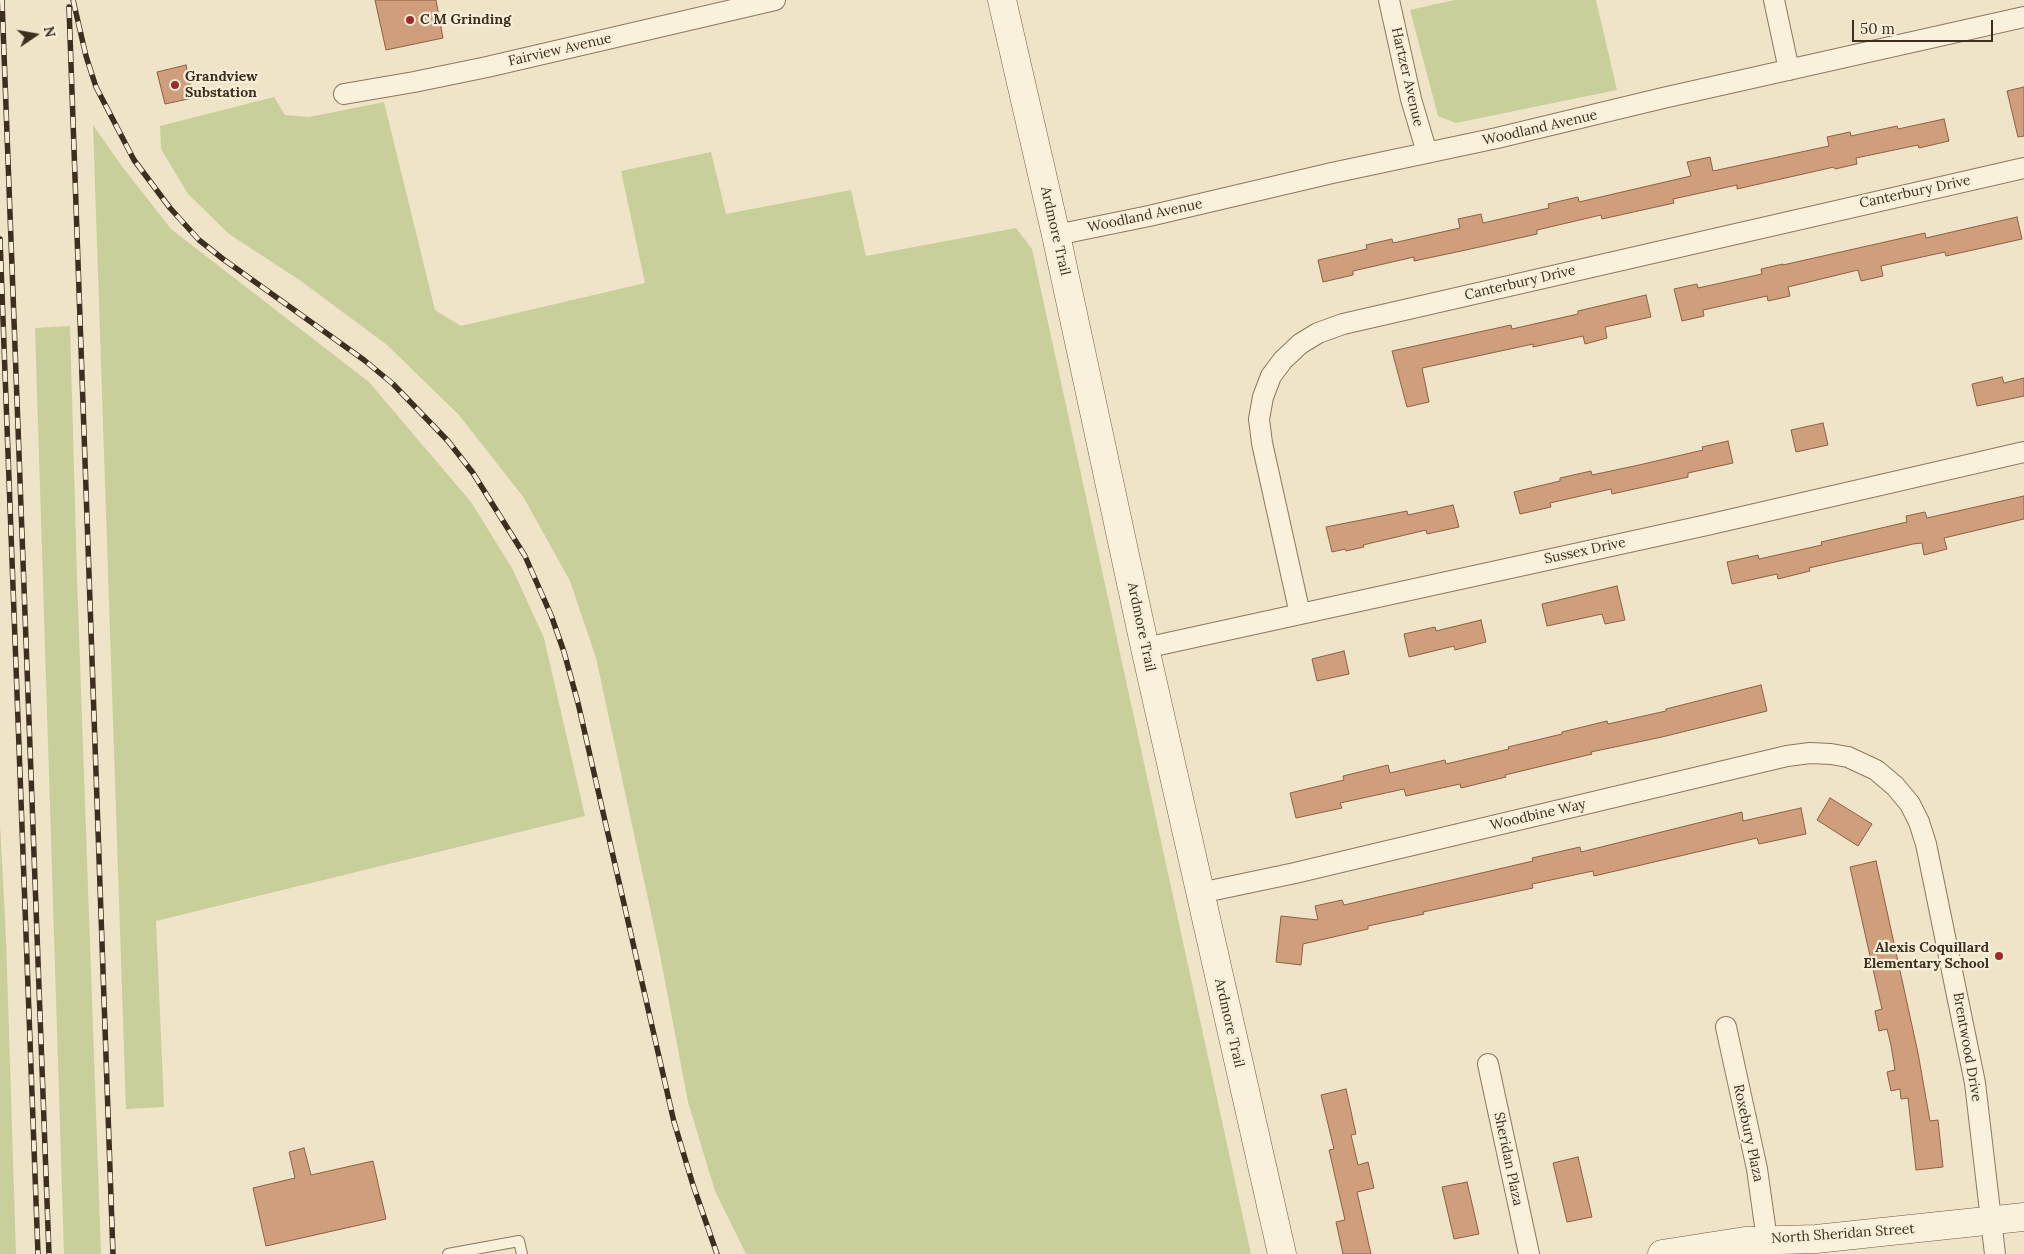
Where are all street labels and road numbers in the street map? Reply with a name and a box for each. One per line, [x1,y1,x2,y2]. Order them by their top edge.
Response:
street label: Hartzer Avenue [1387,26,1427,128]
street label: Fairview Avenue [507,30,613,70]
street label: Woodland Avenue [1481,107,1599,149]
street label: Canterbury Drive [1858,172,1972,212]
street label: Ardmore Trail [1037,185,1073,277]
street label: Woodland Avenue [1086,196,1204,236]
street label: Canterbury Drive [1463,262,1577,304]
street label: Sussex Drive [1543,534,1627,568]
street label: Ardmore Trail [1123,581,1159,673]
street label: Woodbine Way [1488,796,1588,834]
street label: Ardmore Trail [1211,977,1247,1069]
street label: Brentwood Drive [1949,991,1985,1103]
street label: Roxebury Plaza [1729,1083,1767,1183]
street label: Sheridan Plaza [1490,1111,1526,1207]
street label: North Sheridan Street [1771,1221,1915,1247]

